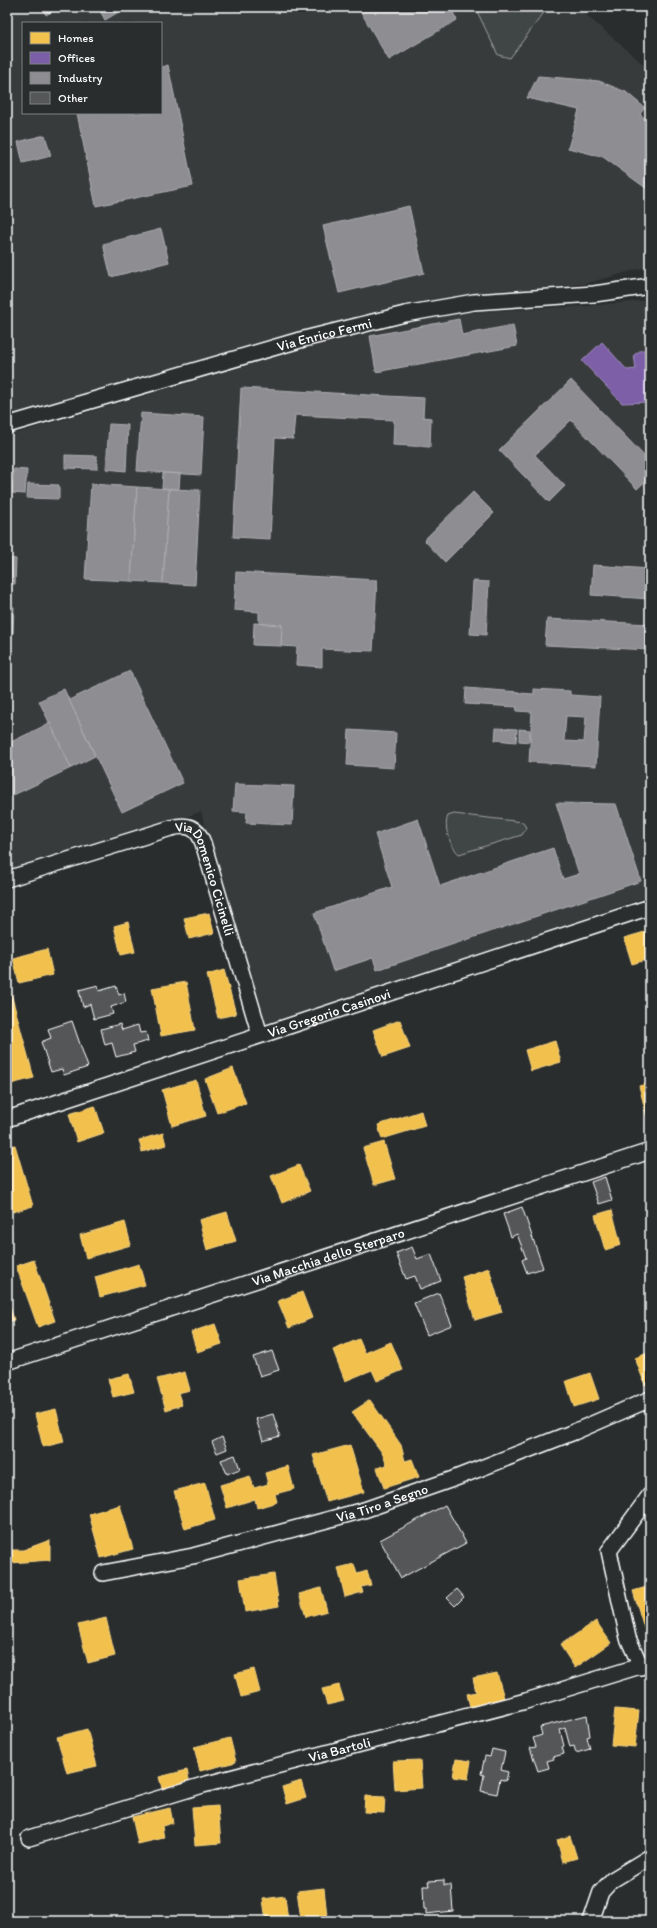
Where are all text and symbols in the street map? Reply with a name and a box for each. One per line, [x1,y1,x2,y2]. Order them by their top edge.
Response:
legend [22,22,162,114]
text: Homes [58,31,94,45]
text: Offices [58,51,95,65]
text: Industry [58,71,103,85]
text: Other [58,91,88,105]
street label: Via Enrico Fermi [275,315,374,355]
street label: Via Domenico Cicinelli [174,818,238,938]
street label: Via Gregorio Casinovi [265,985,393,1042]
street label: Via Macchia dello Sterparo [250,1224,407,1290]
street label: Via Tiro a Segno [334,1480,430,1526]
street label: Via Bartoli [307,1734,373,1766]

